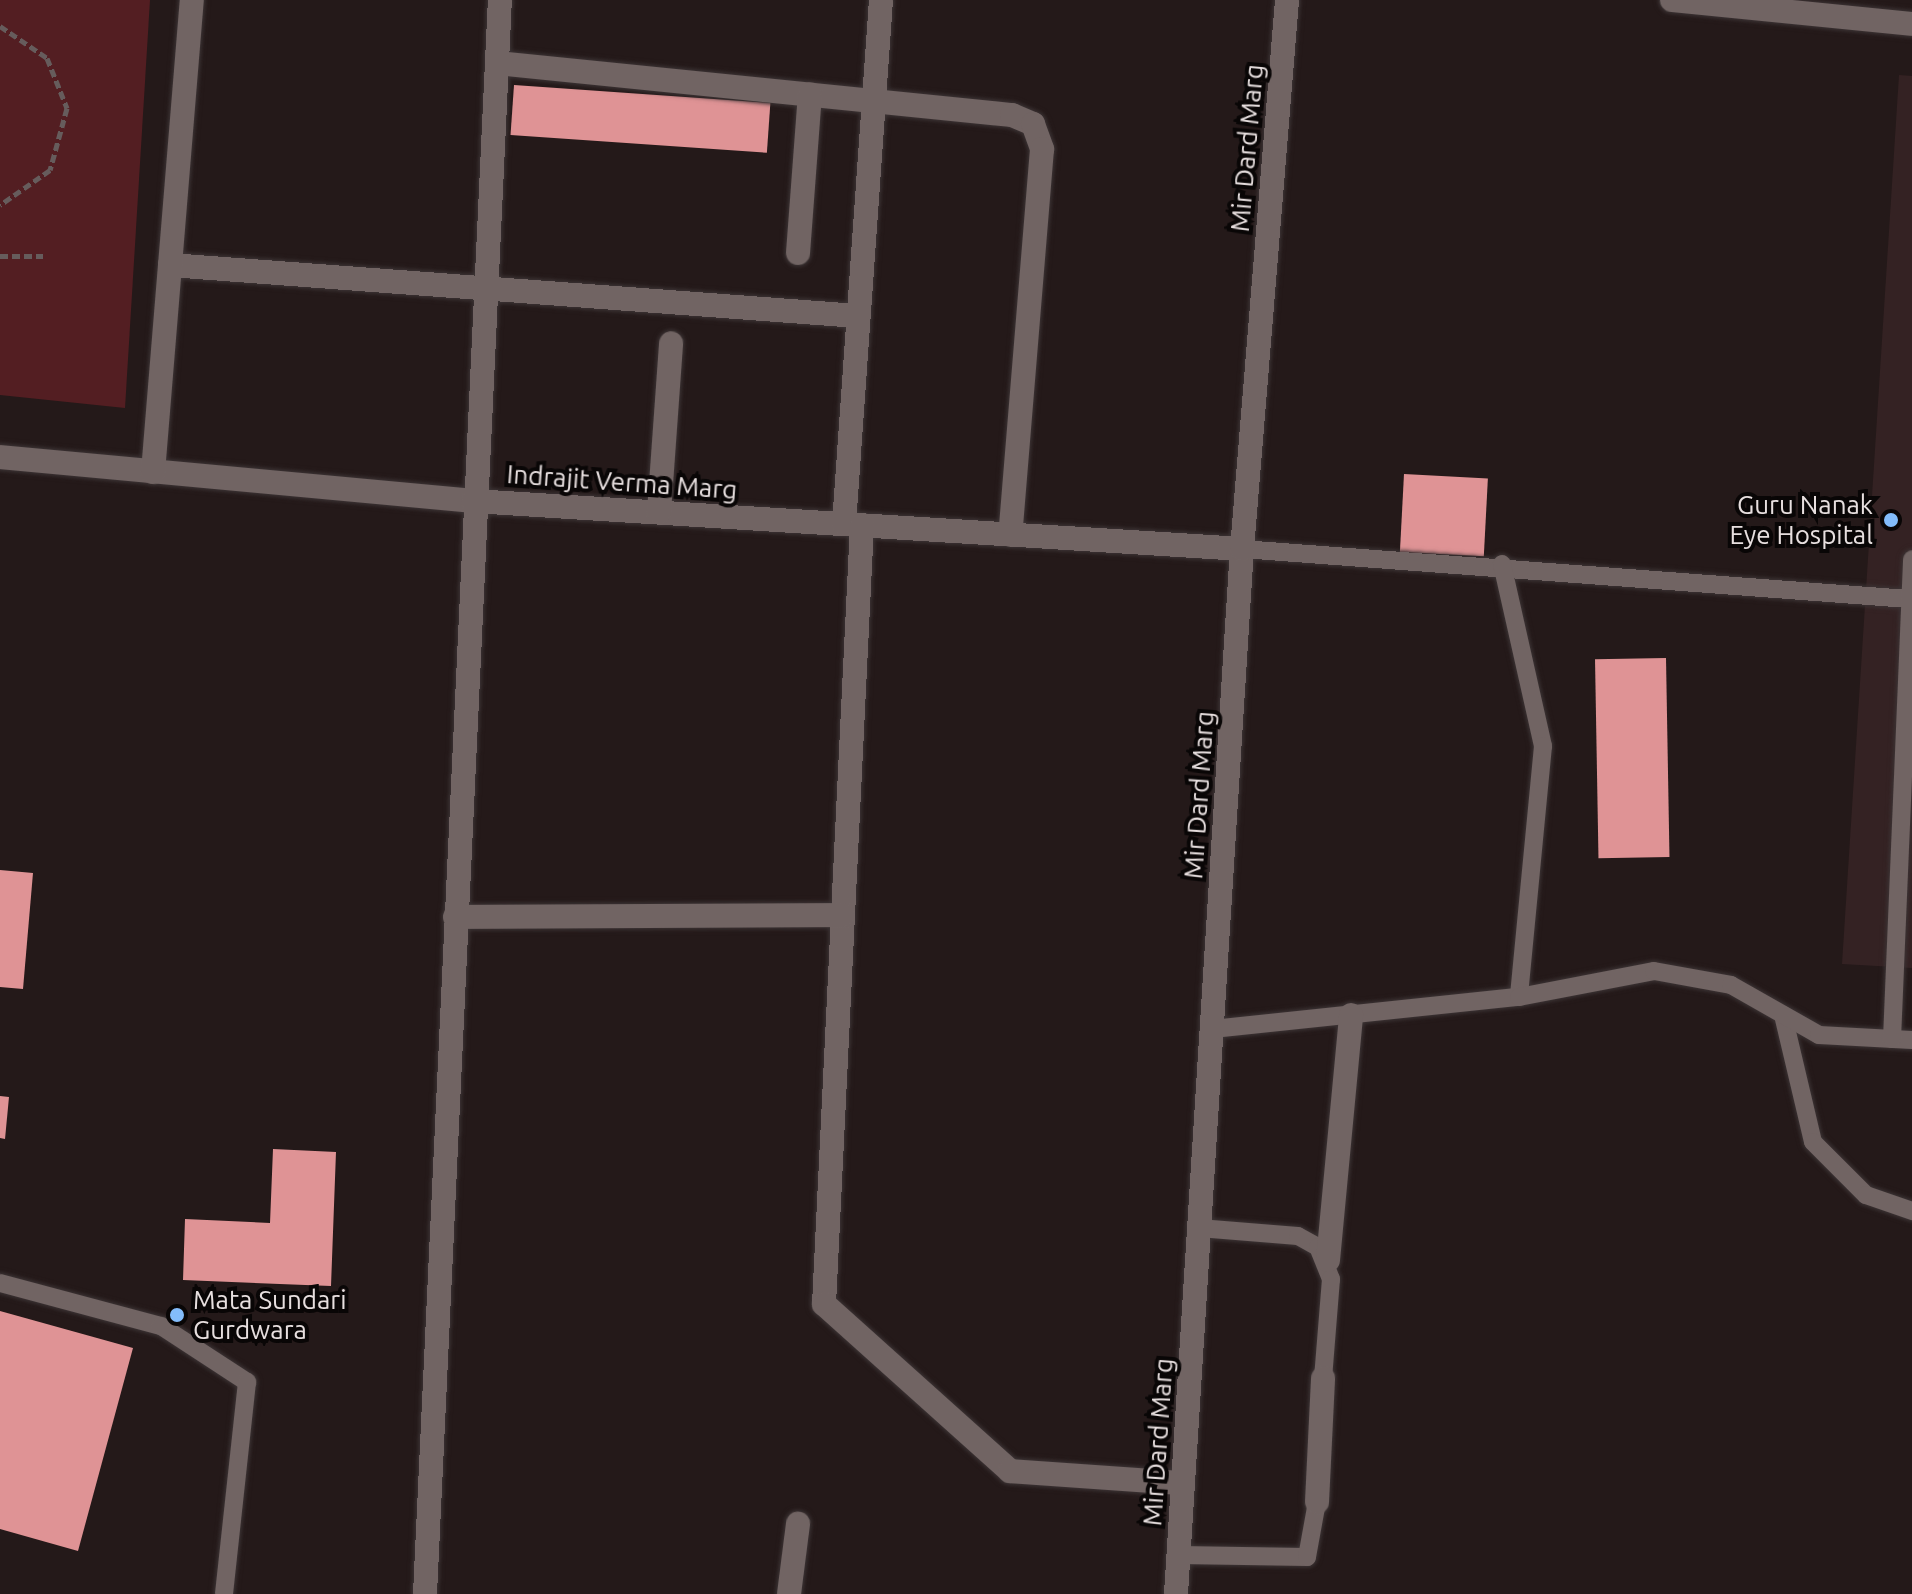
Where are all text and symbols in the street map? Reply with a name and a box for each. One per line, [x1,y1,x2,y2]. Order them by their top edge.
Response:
street label: Mir Dard Marg [1224,63,1270,233]
street label: Indrajit Verma Marg [506,458,738,506]
place label: Guru Nanak Eye Hospital [1729,489,1873,550]
marker: Guru Nanak Eye Hospital [1880,509,1902,531]
street label: Mir Dard Marg [1178,710,1220,880]
place label: Mata Sundari Gurdwara [193,1284,347,1346]
marker: Mata Sundari Gurdwara [168,1306,186,1324]
street label: Mir Dard Marg [1137,1357,1179,1527]

